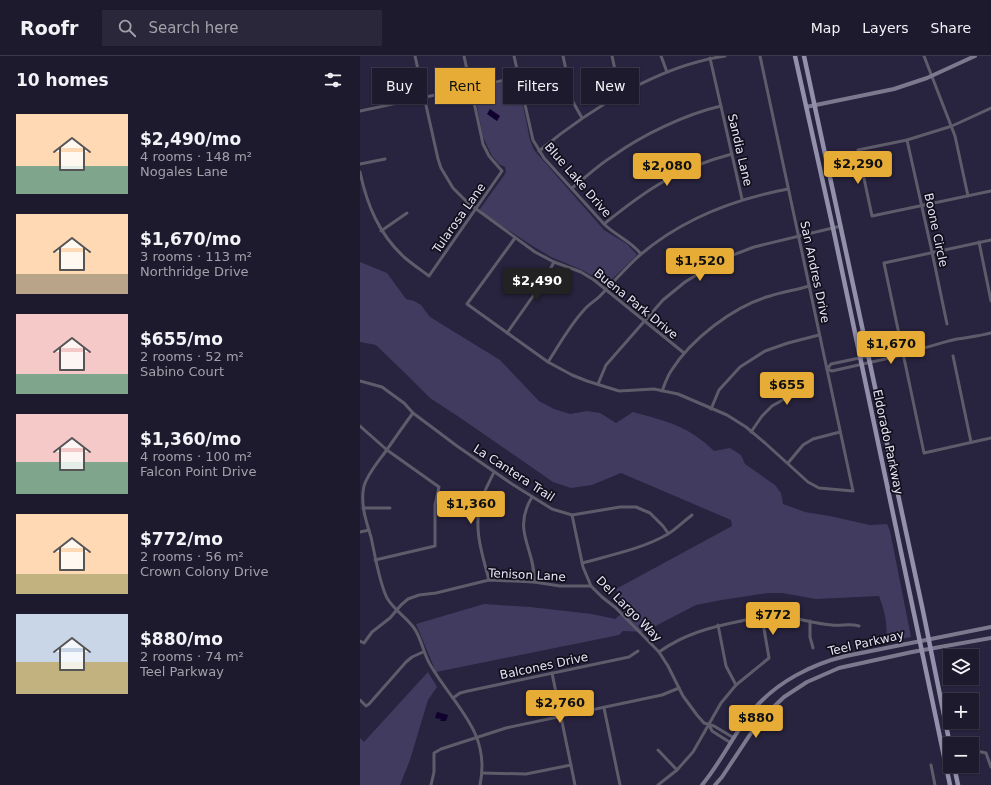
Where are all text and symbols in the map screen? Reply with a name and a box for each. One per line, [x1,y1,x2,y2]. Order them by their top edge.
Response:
search box [102,10,382,46]
text: Roofr [20,17,78,39]
icon: search [116,17,138,39]
text: Search here [148,19,238,37]
text: Map [811,20,840,36]
text: Layers [862,20,909,36]
text: Share [931,20,971,36]
chip: Buy [372,68,427,104]
chip: Rent [435,68,495,104]
chip: Filters [503,68,573,104]
chip: New [581,68,639,104]
icon: filters [322,69,344,91]
text: 10 homes [16,70,109,90]
street label: Sandia Lane [725,113,755,187]
text: $2,490/mo [140,129,241,149]
icon: home [48,130,96,178]
street label: Blue Lake Drive [542,140,614,220]
text: 4 rooms · 148 m² [140,149,252,164]
pin: $2,290 [825,151,891,185]
pin: $2,080 [634,153,700,187]
text: $2,290 [833,156,883,171]
text: $2,080 [642,158,692,173]
text: Nogales Lane [140,164,228,179]
street label: Tularosa Lane [429,180,488,257]
street label: Boone Circle [921,192,951,268]
street label: San Andres Drive [797,220,833,324]
text: $1,670/mo [140,229,241,249]
icon: home [48,230,96,278]
pin: $1,520 [667,248,733,282]
text: 3 rooms · 113 m² [140,249,252,264]
text: $1,520 [675,253,725,268]
text: Northridge Drive [140,264,249,279]
street label: Buena Park Drive [591,266,681,342]
pin: $2,490 [504,268,570,302]
text: $2,490 [512,273,562,288]
text: $655/mo [140,329,223,349]
icon: home [48,330,96,378]
pin: $1,670 [858,331,924,365]
text: $1,670 [866,336,916,351]
text: 2 rooms · 52 m² [140,349,244,364]
text: Sabino Court [140,364,224,379]
pin: $655 [763,372,811,406]
text: $655 [769,377,805,392]
street label: Eldorado Parkway [870,388,906,496]
text: $1,360/mo [140,429,241,449]
icon: home [48,430,96,478]
street label: La Cantera Trail [471,442,557,504]
text: 4 rooms · 100 m² [140,449,252,464]
text: Falcon Point Drive [140,464,256,479]
pin: $1,360 [438,491,504,525]
text: $1,360 [446,496,496,511]
text: $772/mo [140,529,223,549]
icon: home [48,530,96,578]
text: 2 rooms · 56 m² [140,549,244,564]
text: Crown Colony Drive [140,564,268,579]
street label: Tenison Lane [487,566,566,584]
street label: Del Largo Way [593,573,665,645]
pin: $772 [749,602,797,636]
text: $772 [755,607,791,622]
street label: Teel Parkway [826,627,905,659]
text: $880/mo [140,629,223,649]
icon: home [48,630,96,678]
text: 2 rooms · 74 m² [140,649,244,664]
map controls [943,649,979,773]
button: layers [943,649,979,685]
street label: Balcones Drive [499,650,589,682]
text: Teel Parkway [140,664,224,679]
pin: $2,760 [527,690,593,724]
button: + [943,693,979,729]
text: $2,760 [535,695,585,710]
pin: $880 [732,705,780,739]
text: $880 [738,710,774,725]
button: − [943,737,979,773]

